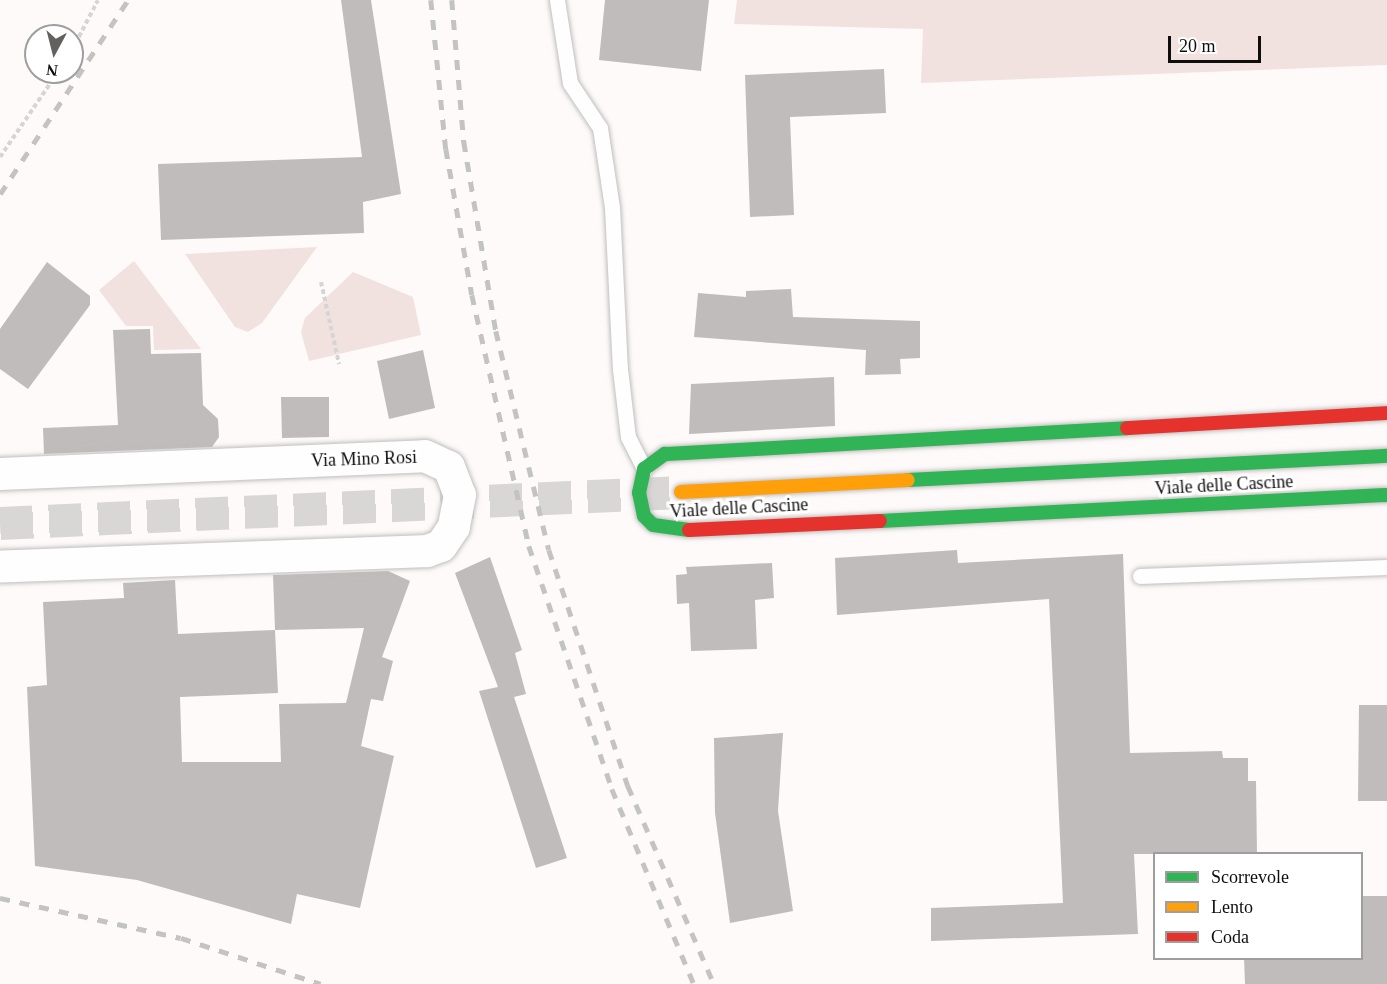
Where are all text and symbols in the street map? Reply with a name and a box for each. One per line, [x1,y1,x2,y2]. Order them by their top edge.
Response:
north arrow [24,24,84,84]
scale bar [1171,24,1264,62]
text: 20 m [1179,36,1216,56]
text: N [45,61,59,80]
street label: Via Mino Rosi [311,446,417,472]
street label: Viale delle Cascine [1154,471,1294,499]
street label: Viale delle Cascine [669,494,809,522]
legend [1153,852,1363,960]
text: Scorrevole [1211,867,1289,887]
text: Lento [1211,897,1253,917]
text: Coda [1211,927,1249,947]

